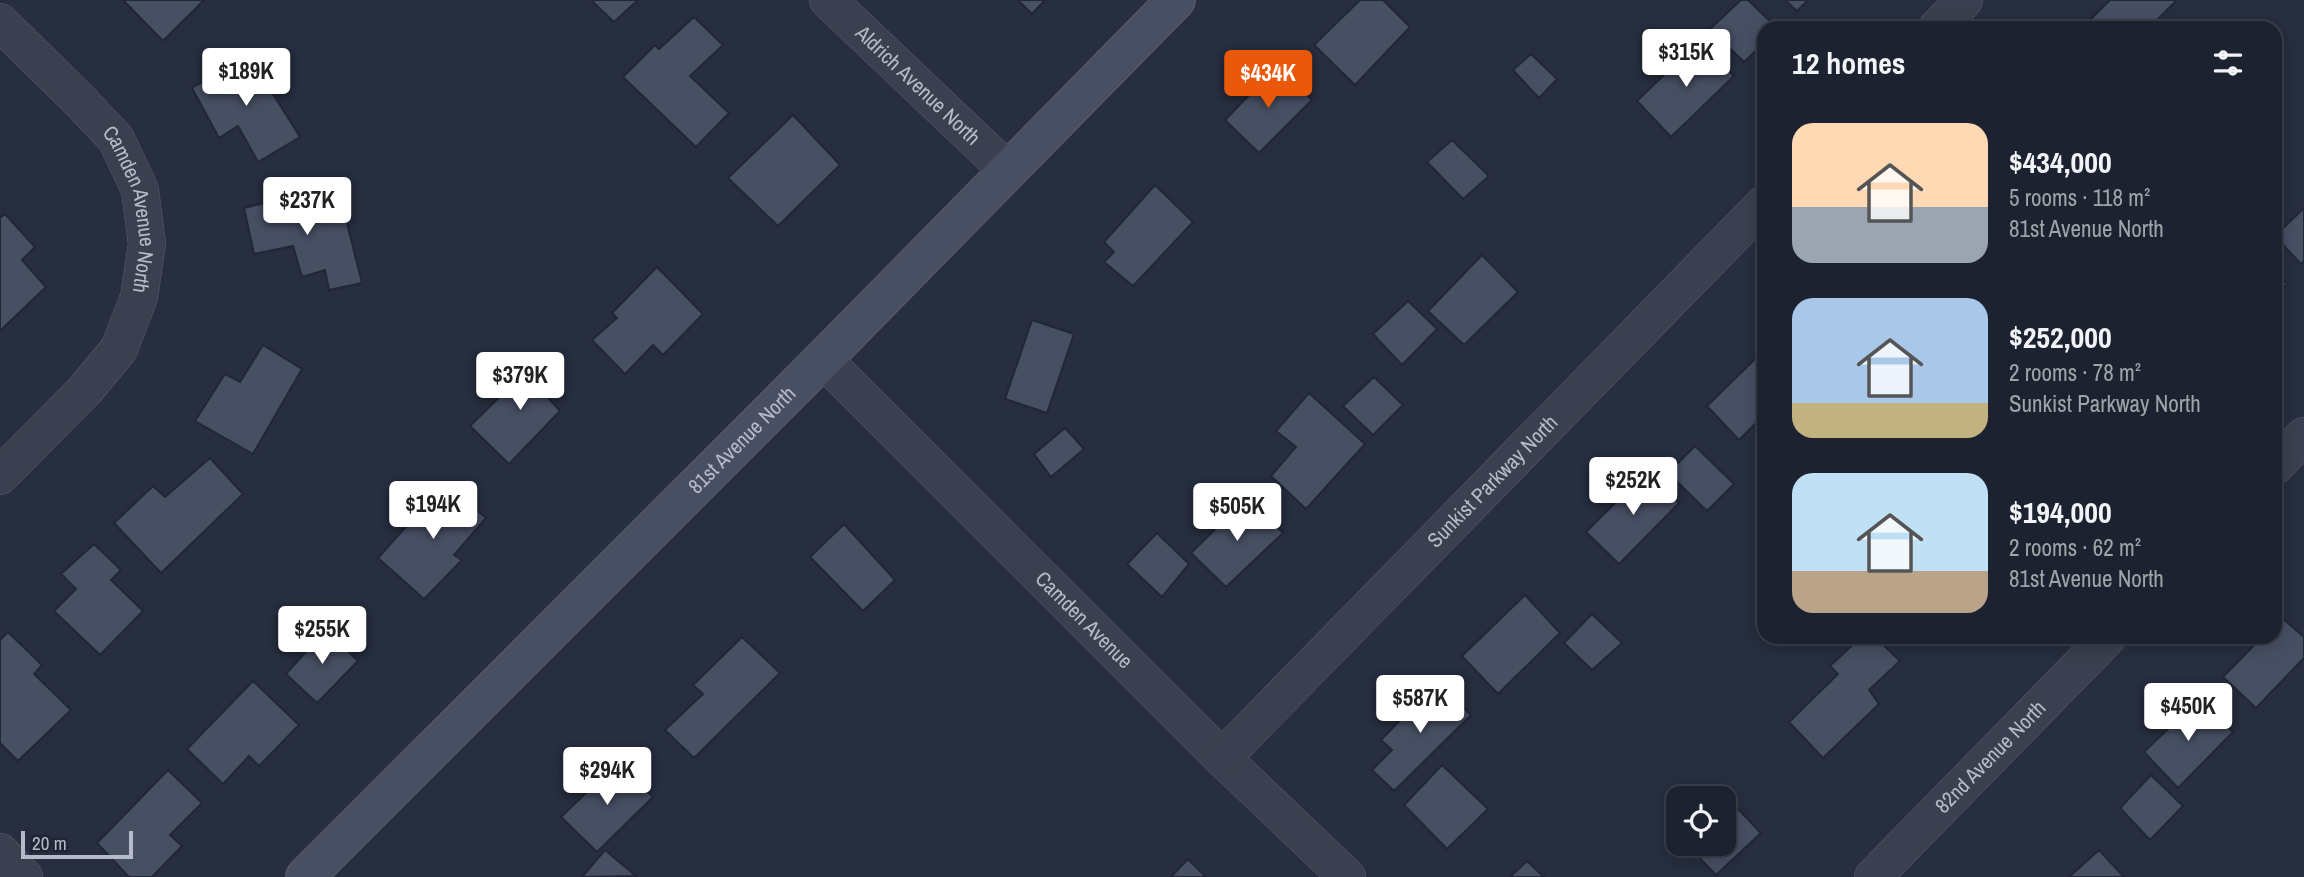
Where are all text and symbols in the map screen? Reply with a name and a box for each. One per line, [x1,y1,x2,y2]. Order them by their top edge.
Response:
street label: Aldrich Avenue North [849,18,987,152]
pin: $315K [1637,29,1735,89]
text: $315K [1658,36,1714,67]
text: 12 homes [1792,43,1906,83]
icon: filters [2209,44,2247,82]
pin: $189K [197,48,295,108]
pin: $434K [1219,50,1317,110]
text: $189K [218,55,274,86]
text: $434K [1240,57,1296,88]
street label: Camden Avenue North [96,119,162,295]
text: $434,000 [2009,142,2112,182]
icon: home [1848,151,1932,235]
pin: $237K [258,177,356,237]
text: 5 rooms · 118 m² [2009,182,2150,213]
text: $237K [279,184,335,215]
text: 81st Avenue North [2009,213,2164,244]
text: $252,000 [2009,317,2112,357]
icon: home [1848,326,1932,410]
pin: $379K [471,352,569,412]
text: 2 rooms · 78 m² [2009,357,2141,388]
text: $379K [492,359,548,390]
street label: 81st Avenue North [681,379,802,500]
text: Sunkist Parkway North [2009,388,2201,419]
street label: Sunkist Parkway North [1421,408,1564,554]
pin: $252K [1584,458,1682,517]
text: $252K [1605,464,1661,495]
pin: $194K [384,482,482,541]
pin: $505K [1188,484,1286,543]
text: $194K [405,488,461,519]
text: $505K [1209,490,1265,521]
text: $194,000 [2009,492,2112,532]
icon: home [1848,501,1932,585]
text: 2 rooms · 62 m² [2009,532,2141,563]
text: 81st Avenue North [2009,563,2164,594]
street label: Camden Avenue [1029,564,1139,675]
pin: $255K [273,606,371,666]
text: $255K [294,613,350,644]
pin: $587K [1371,676,1469,735]
text: $587K [1392,682,1448,713]
pin: $450K [2139,684,2237,743]
text: $450K [2160,690,2216,721]
street label: 82nd Avenue North [1928,694,2052,819]
pin: $294K [558,748,656,807]
text: $294K [579,754,635,785]
map controls [1666,786,1736,856]
button: locate [1666,786,1736,856]
scale bar [21,828,133,860]
text: 20 m [32,830,67,856]

